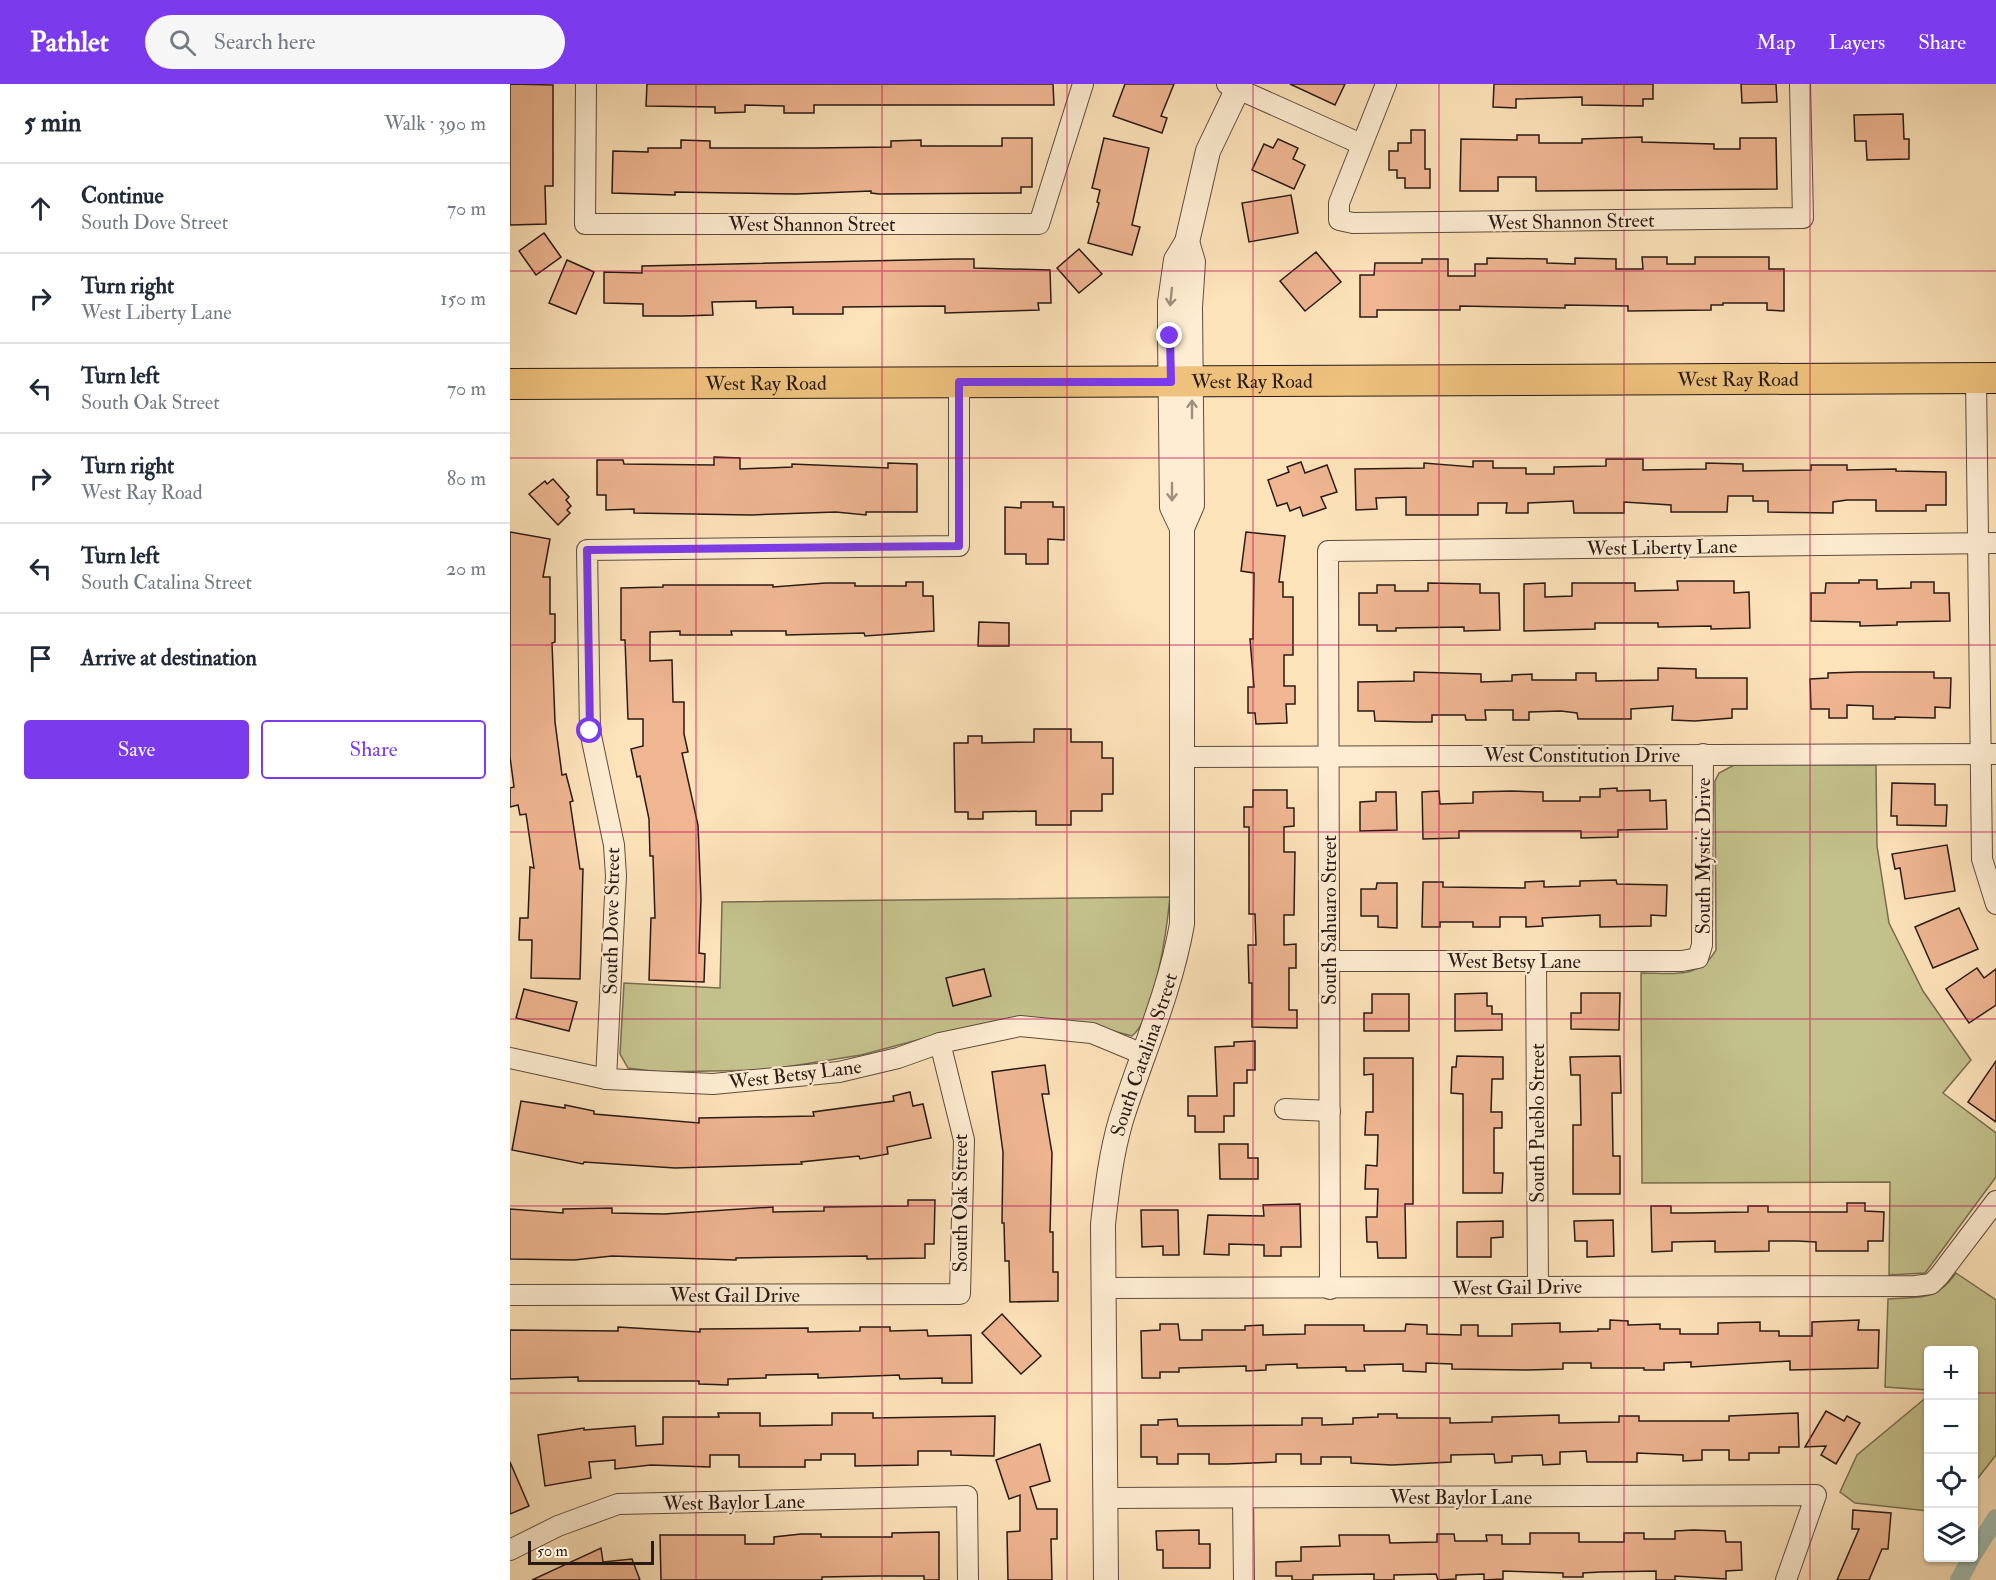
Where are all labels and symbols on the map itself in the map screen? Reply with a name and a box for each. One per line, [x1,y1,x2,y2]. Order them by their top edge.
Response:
street label: West Shannon Street [1486,208,1655,235]
street label: West Shannon Street [727,212,896,237]
one-way arrow [1166,286,1177,306]
route end [1156,322,1182,348]
street label: West Ray Road [1676,367,1799,392]
street label: West Ray Road [1190,369,1313,394]
street label: West Ray Road [704,371,827,396]
one-way arrow [1186,400,1198,420]
one-way arrow [1166,481,1177,501]
street label: West Liberty Lane [1585,534,1738,561]
route start [576,717,602,743]
street label: West Constitution Drive [1483,743,1680,768]
street label: South Mystic Drive [1691,778,1716,934]
street label: South Sahuaro Street [1317,835,1342,1005]
street label: South Dove Street [598,847,625,995]
street label: West Betsy Lane [1446,949,1581,974]
street label: South Catalina Street [1105,969,1183,1139]
street label: South Pueblo Street [1525,1043,1550,1203]
street label: West Betsy Lane [726,1054,863,1095]
street label: South Oak Street [948,1133,973,1272]
street label: West Gail Drive [1451,1274,1582,1301]
street label: West Gail Drive [669,1283,800,1308]
street label: West Baylor Lane [1389,1485,1532,1510]
street label: West Baylor Lane [662,1489,805,1516]
scale bar [528,1538,654,1566]

